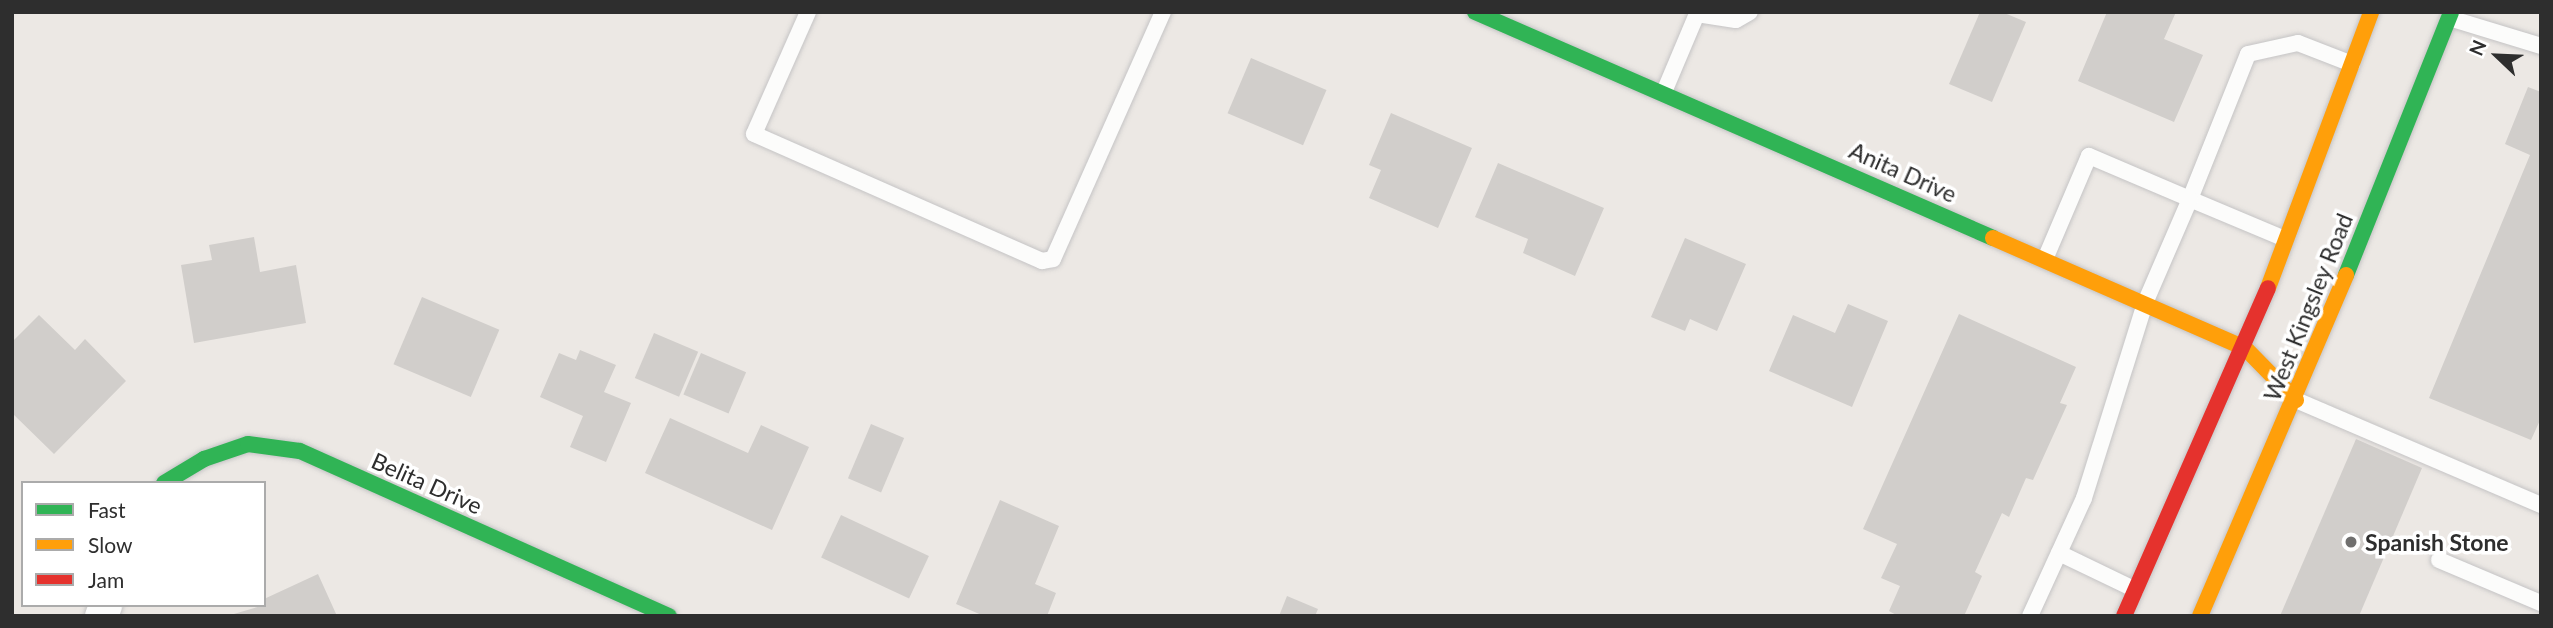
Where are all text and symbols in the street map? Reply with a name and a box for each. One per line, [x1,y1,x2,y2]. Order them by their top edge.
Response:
north arrow [2462,21,2532,91]
text: N [2464,36,2491,59]
street label: Anita Drive [1845,136,1961,208]
street label: West Kingsley Road [2258,209,2358,405]
street label: Belita Drive [367,446,487,520]
legend [21,481,266,607]
text: Fast [88,497,125,522]
place label: Spanish Stone [2365,528,2509,556]
text: Slow [88,532,132,557]
marker: Spanish Stone [2343,534,2359,550]
text: Jam [88,567,124,592]

